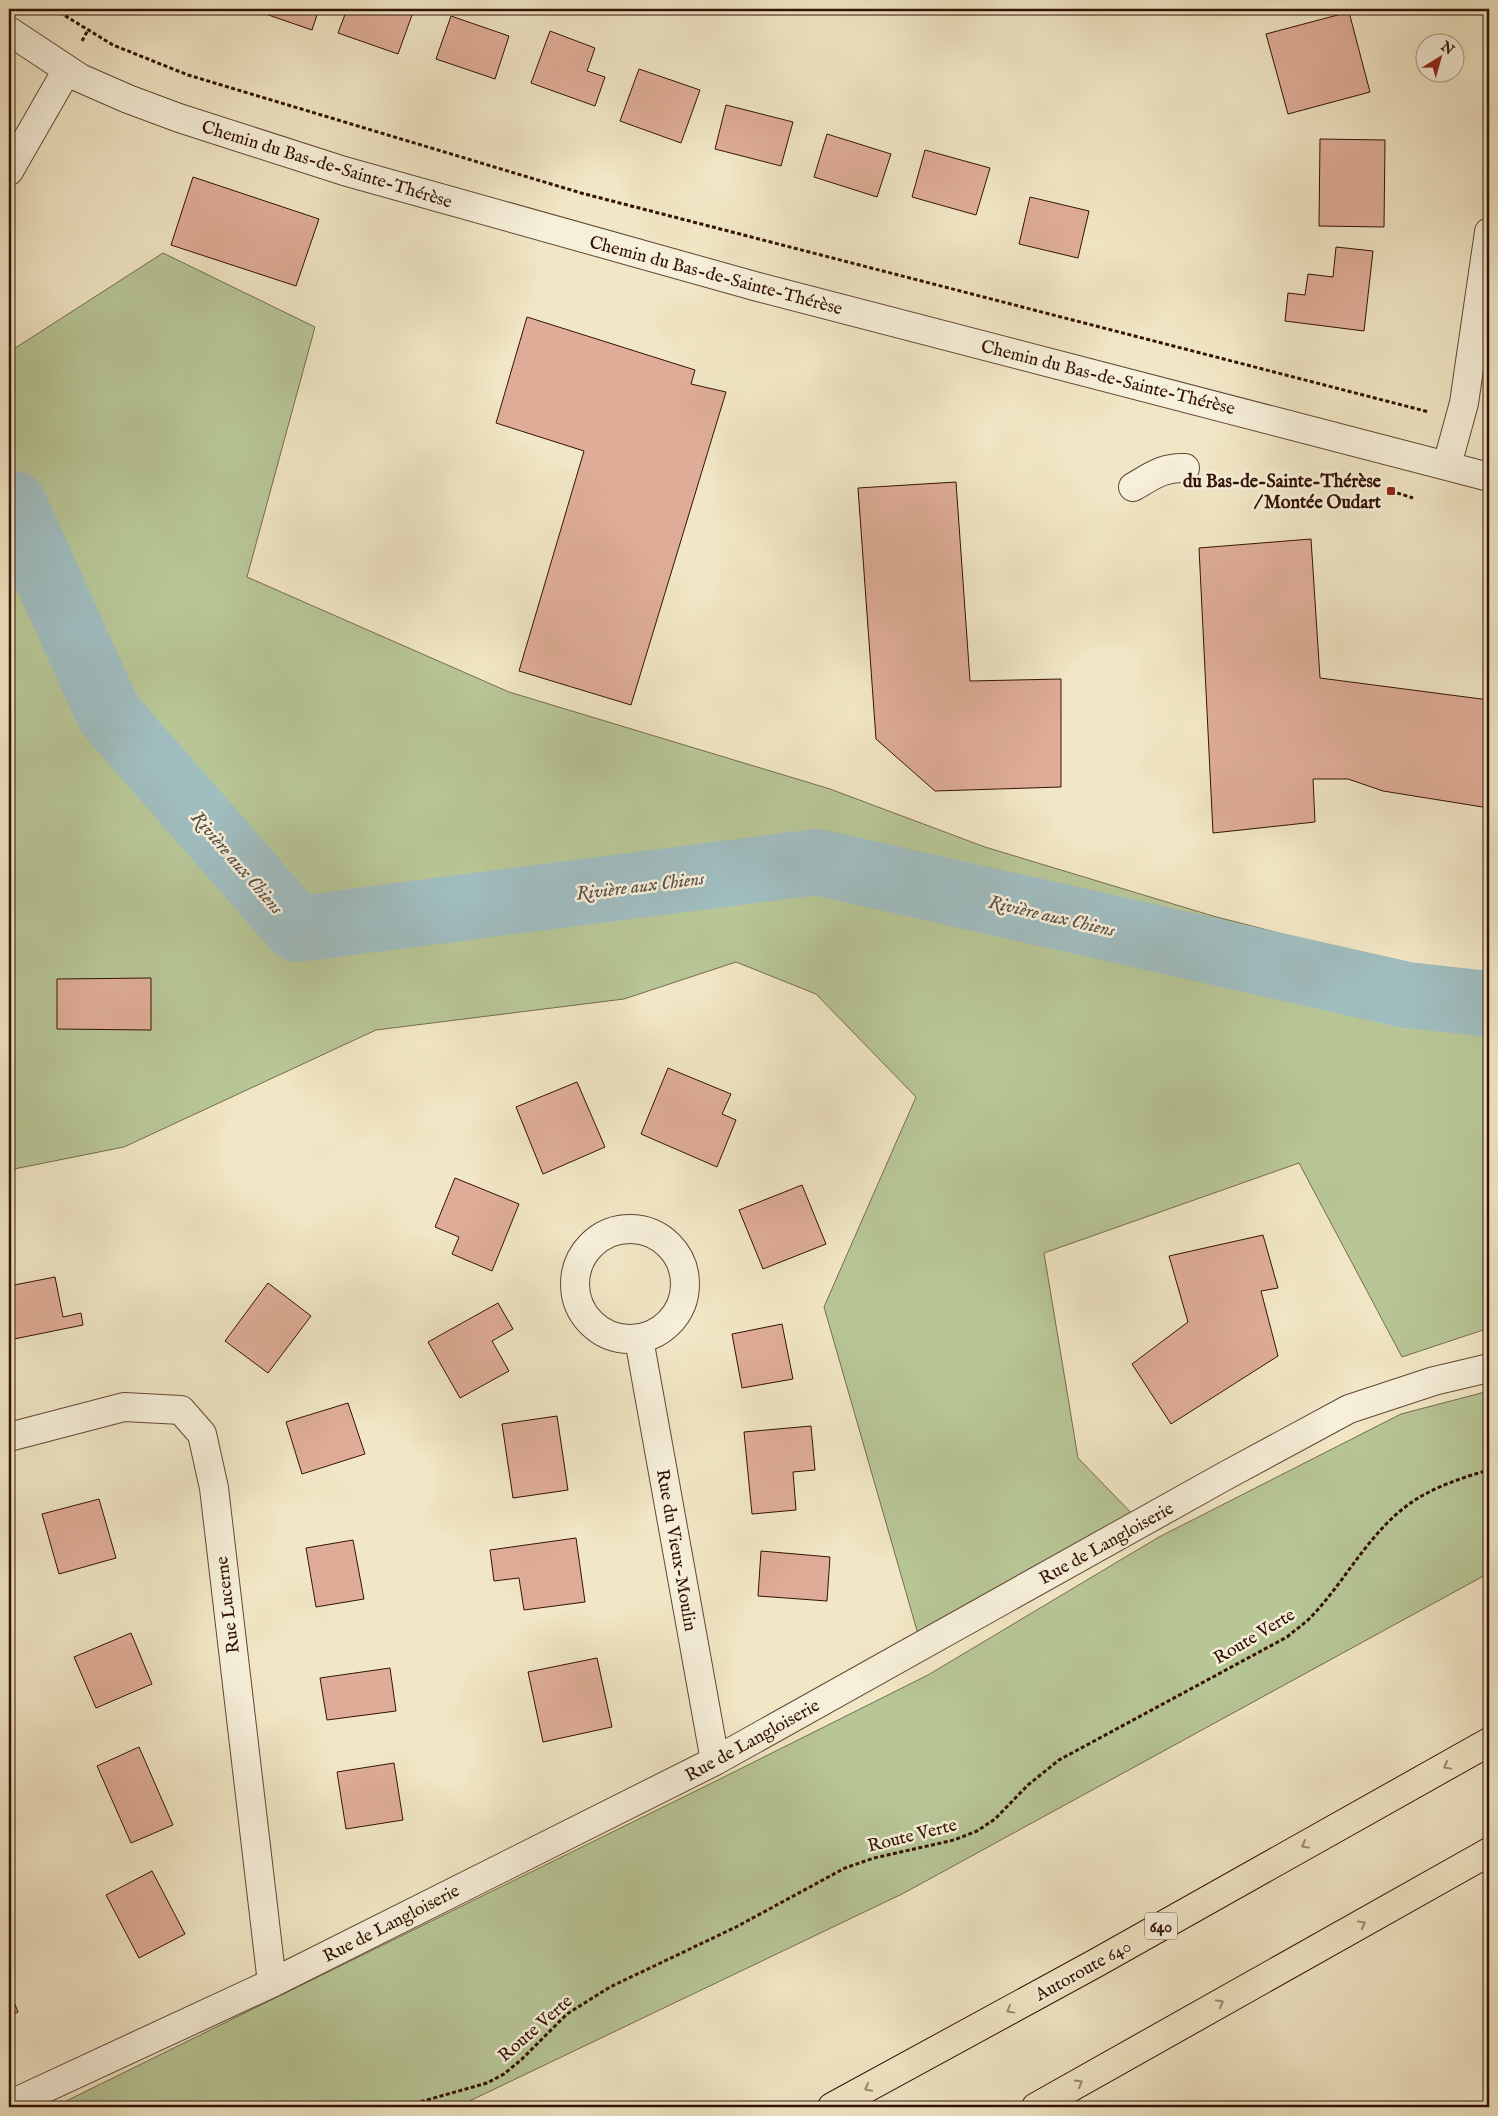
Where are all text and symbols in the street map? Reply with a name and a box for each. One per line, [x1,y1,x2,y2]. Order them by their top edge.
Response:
north arrow [1416,32,1466,82]
text: N [1436,37,1457,59]
street label: Chemin du Bas-de-Sainte-Thérèse [198,116,455,215]
street label: Chemin du Bas-de-Sainte-Thérèse [587,232,845,321]
street label: Chemin du Bas-de-Sainte-Thérèse [978,336,1237,421]
place label: du Bas-de-Sainte-Thérèse / Montée Oudart [1183,471,1382,515]
marker: du Bas-de-Sainte-Thérèse / Montée Oudart [1385,485,1397,497]
water label: Rivière aux Chiens [185,807,288,920]
water label: Rivière aux Chiens [575,867,706,907]
water label: Rivière aux Chiens [986,891,1118,943]
street label: Rue du Vieux-Moulin [650,1467,701,1634]
street label: Rue de Langloiserie [1035,1498,1178,1591]
street label: Rue Lucerne [211,1555,246,1655]
street label: Route Verte [1210,1604,1300,1671]
street label: Rue de Langloiserie [681,1695,824,1788]
one-way arrow [1443,1760,1452,1770]
street label: Route Verte [865,1814,959,1859]
one-way arrow [1301,1839,1310,1849]
street label: Rue de Langloiserie [319,1880,464,1969]
road number: 640 [1145,1912,1177,1940]
one-way arrow [1357,1920,1366,1930]
street label: Autoroute 640 [1031,1935,1136,2008]
street label: Route Verte [494,1991,578,2068]
one-way arrow [1215,2000,1224,2010]
one-way arrow [1007,2004,1016,2014]
one-way arrow [1073,2080,1082,2090]
one-way arrow [864,2082,873,2092]

